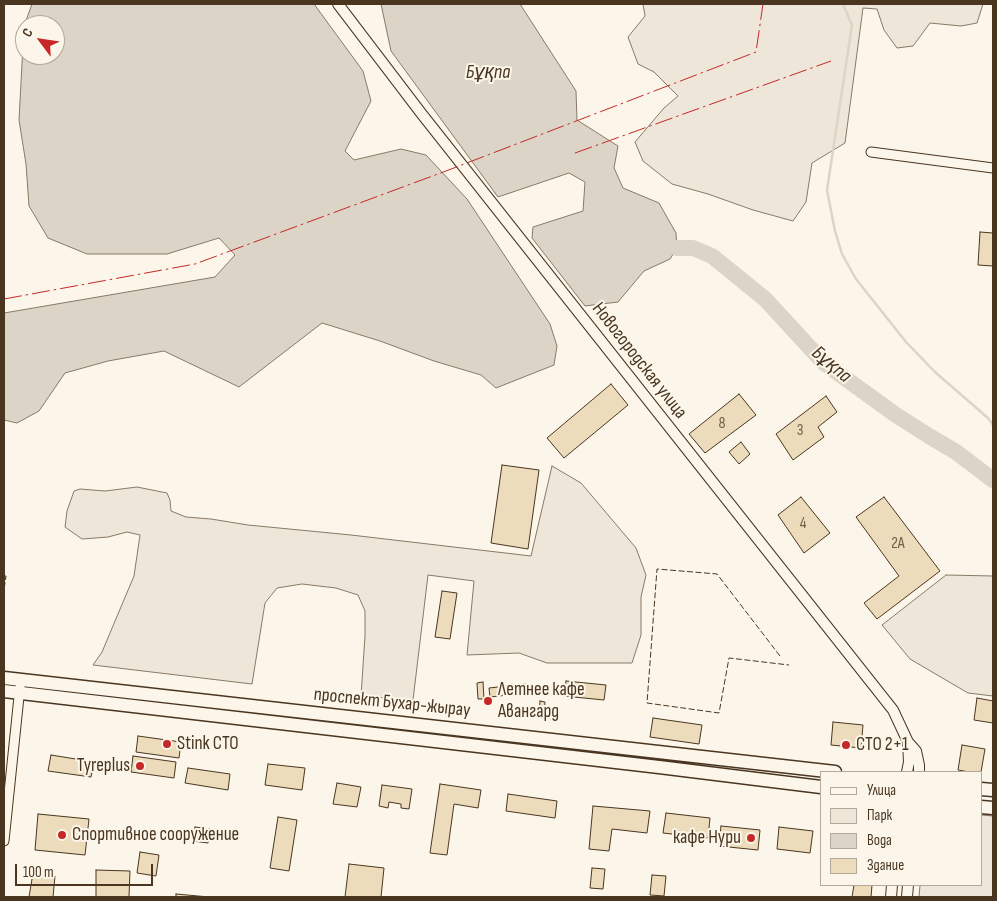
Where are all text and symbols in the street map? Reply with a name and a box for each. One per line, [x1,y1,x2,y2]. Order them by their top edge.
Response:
north arrow [15,15,65,65]
text: С [18,25,37,40]
water label: Бұқпа [466,61,510,85]
street label: Новогородская улица [586,298,692,424]
water label: Бұқпа [806,341,856,389]
house number: 8 [718,414,726,434]
house number: 3 [797,421,803,441]
house number: 4 [800,514,806,534]
house number: 2А [891,534,905,554]
place label: Летнее кафе Авангард [498,679,585,723]
street label: проспект Бухар-жырау [312,683,472,723]
marker: Летнее кафе Авангард [482,695,494,707]
place label: Stink СТО [177,733,239,755]
place label: СТО 2+1 [856,734,909,756]
marker: Stink СТО [161,738,173,750]
marker: СТО 2+1 [840,739,852,751]
place label: Tyreplus [77,755,130,777]
marker: Tyreplus [134,760,146,772]
legend [820,771,982,886]
text: Улица [867,781,896,800]
text: Парк [867,806,892,825]
place label: Спортивное сооружение [72,824,239,846]
place label: кафе Нури [673,827,741,849]
marker: Спортивное сооружение [56,829,68,841]
text: Вода [867,831,892,850]
marker: кафе Нури [745,832,757,844]
scale bar [18,854,155,886]
text: Здание [867,856,904,875]
text: 100 m [23,863,54,882]

